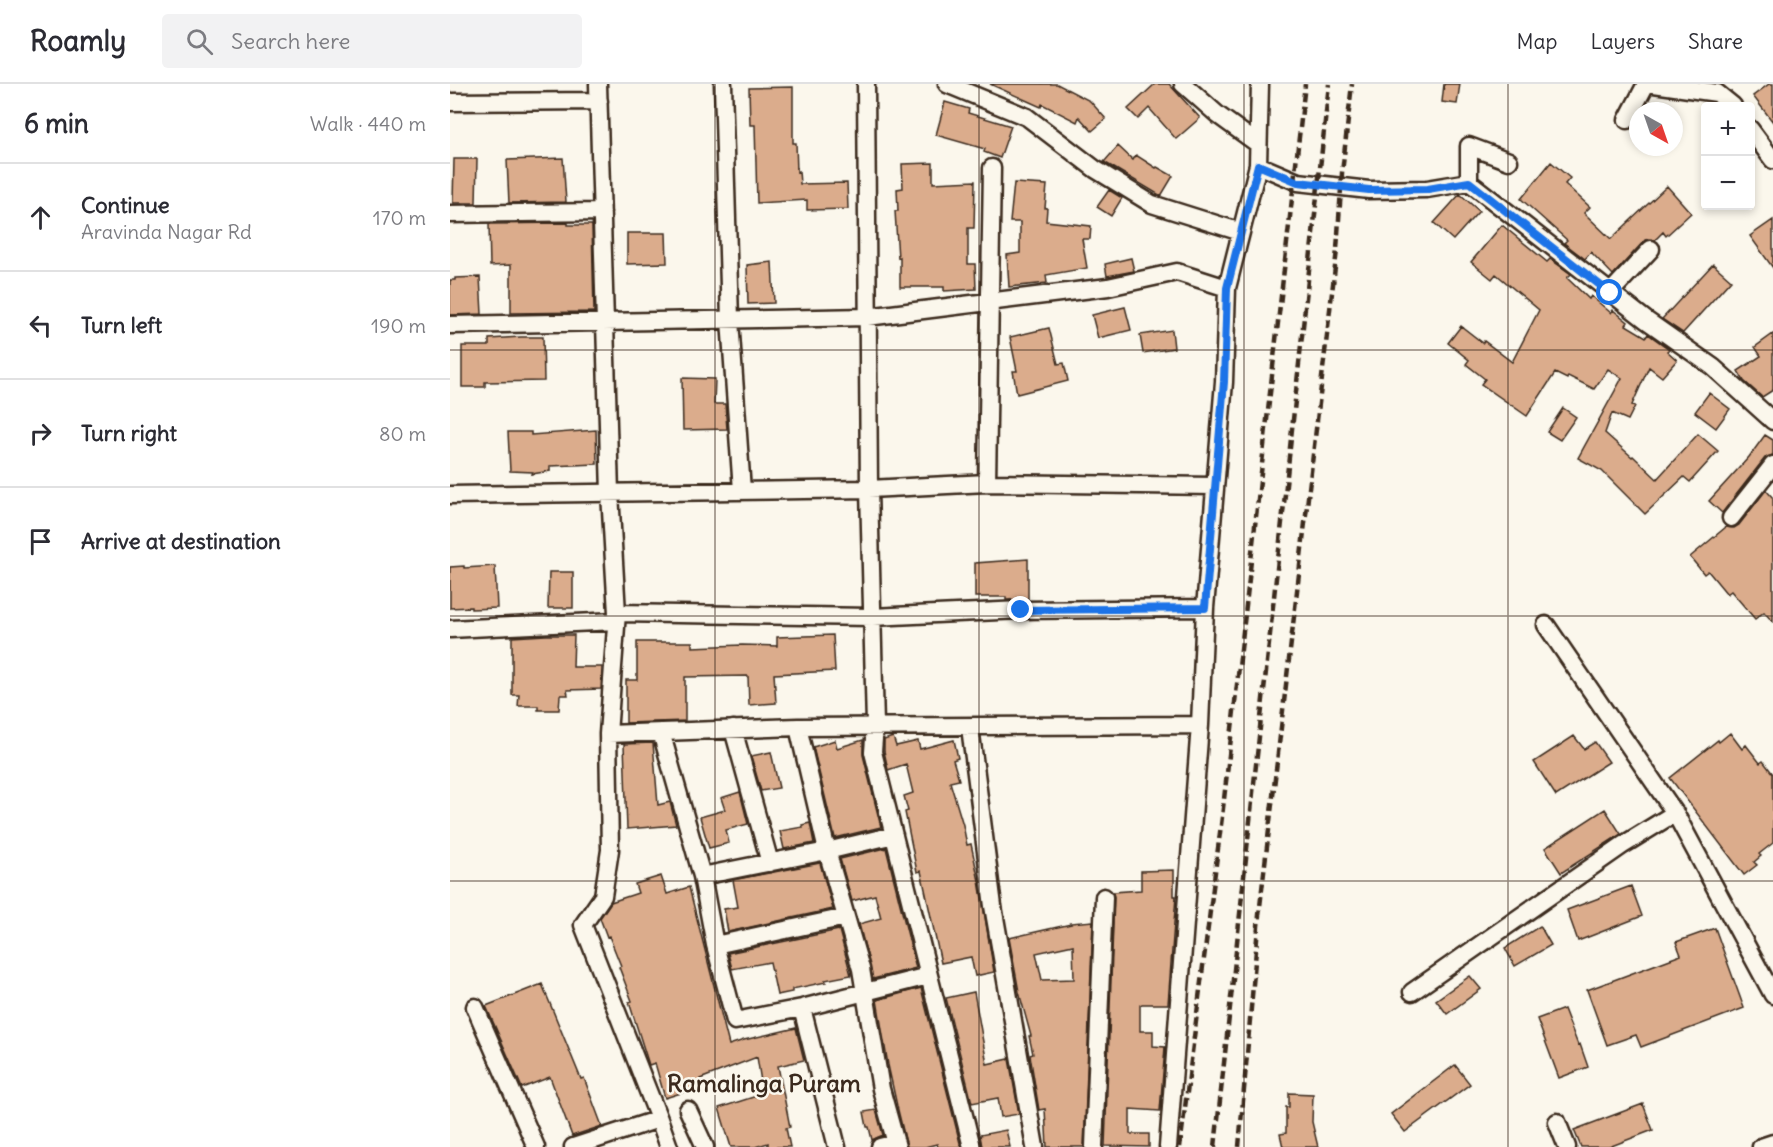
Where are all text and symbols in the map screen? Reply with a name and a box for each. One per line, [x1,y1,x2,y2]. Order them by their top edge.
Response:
search box [162,14,582,68]
text: Roamly [30,23,126,59]
icon: search [183,25,216,58]
text: Search here [231,27,350,55]
text: Map [1517,28,1557,55]
text: Layers [1590,28,1655,55]
text: Share [1688,28,1743,55]
north arrow [1629,102,1683,156]
map controls [1701,102,1755,210]
button: + [1701,102,1755,156]
text: 6 min [24,107,89,140]
text: Walk · 440 m [310,111,426,136]
button: − [1701,156,1755,210]
text: Continue [81,191,170,219]
icon: ahead [24,201,57,234]
text: 170 m [373,205,426,230]
text: Aravinda Nagar Rd [81,219,252,244]
route start [1596,279,1622,305]
icon: left [24,309,57,342]
text: Turn left [81,311,162,339]
text: 190 m [371,313,426,338]
icon: right [24,417,57,450]
text: Turn right [81,419,177,447]
text: 80 m [379,421,426,446]
icon: arrive [24,525,57,558]
text: Arrive at destination [81,527,281,555]
route end [1007,596,1033,622]
district label: Ramalinga Puram [667,1068,861,1098]

